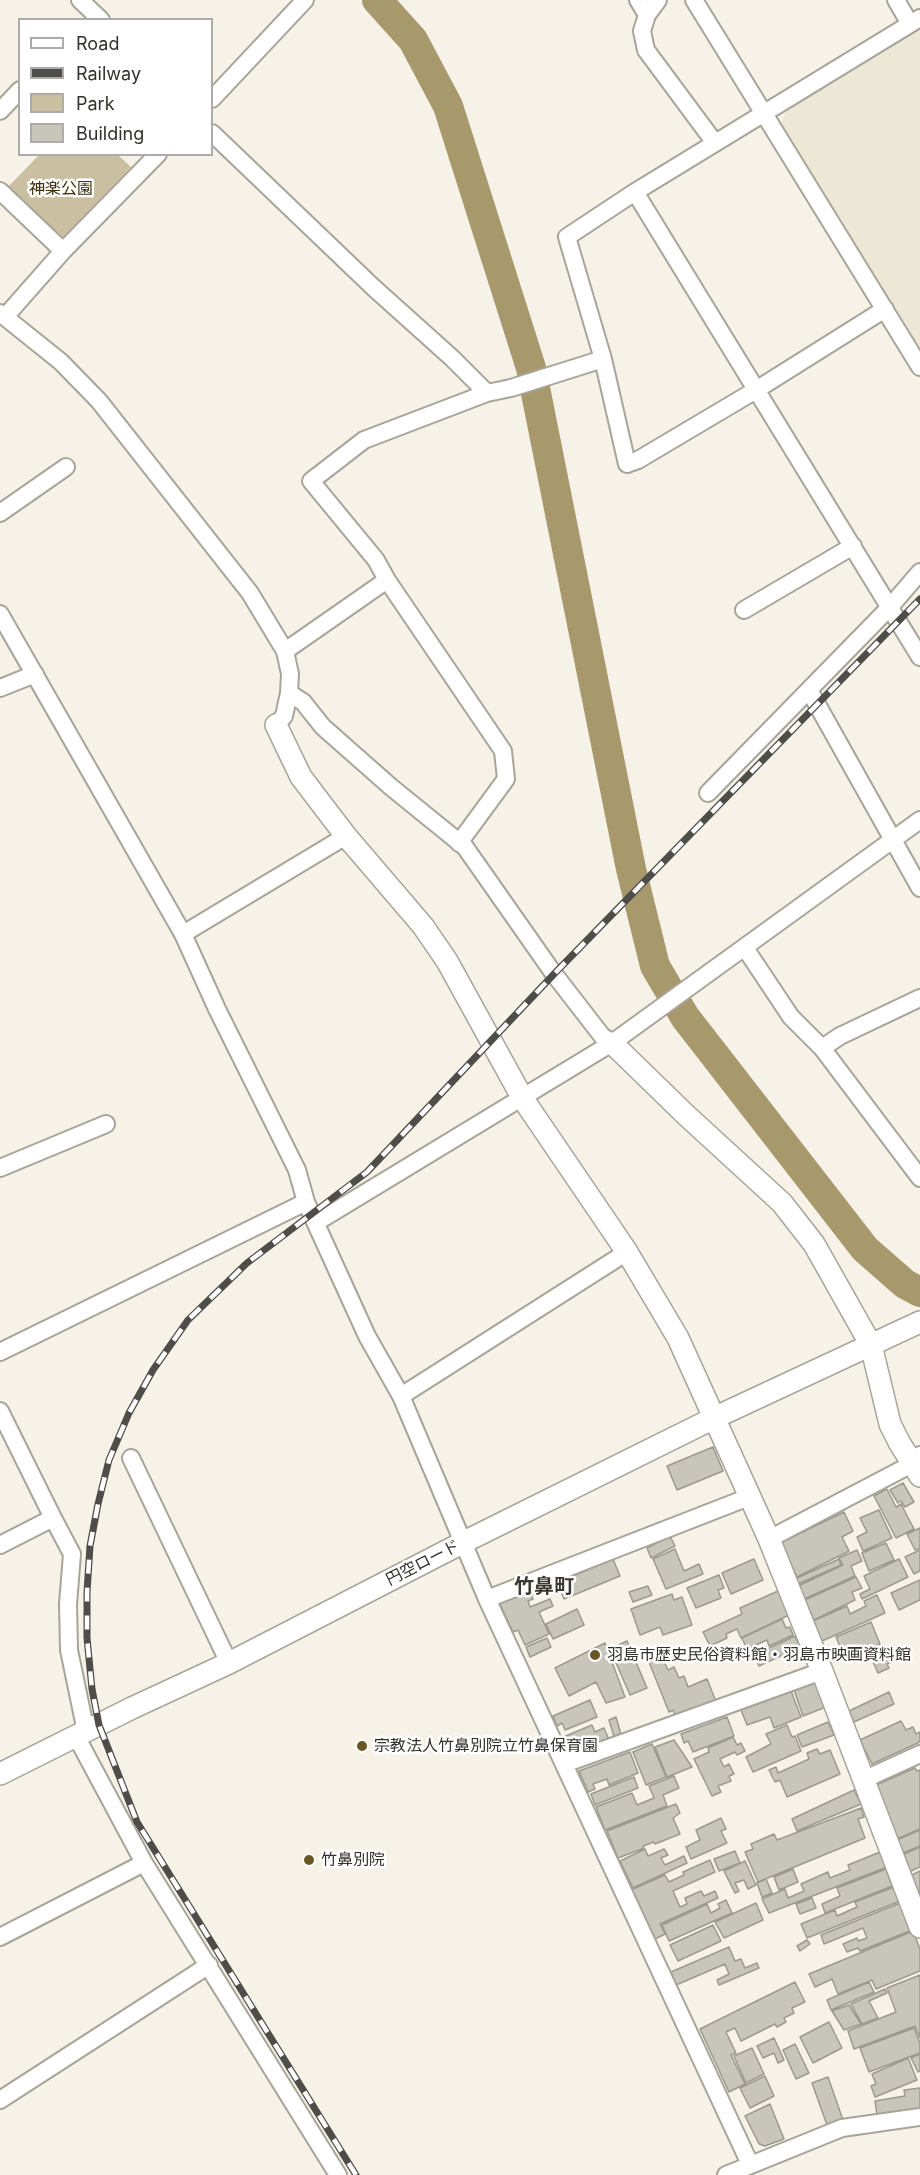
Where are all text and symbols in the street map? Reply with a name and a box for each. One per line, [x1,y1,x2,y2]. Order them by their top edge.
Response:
legend [18,18,213,156]
text: Road [76,33,119,54]
text: Railway [76,63,141,84]
text: Park [76,93,115,114]
text: Building [76,123,144,144]
park label: 神楽公園 [29,179,93,199]
street label: 円空ロード [383,1536,463,1590]
district label: 竹鼻町 [514,1575,574,1599]
place label: 羽島市歴史民俗資料館・羽島市映画資料館 [607,1645,911,1665]
marker: 羽島市歴史民俗資料館・羽島市映画資料館 [588,1648,602,1662]
place label: 宗教法人竹鼻別院立竹鼻保育園 [374,1736,598,1756]
marker: 宗教法人竹鼻別院立竹鼻保育園 [355,1739,369,1753]
place label: 竹鼻別院 [321,1850,385,1870]
marker: 竹鼻別院 [302,1853,316,1867]

